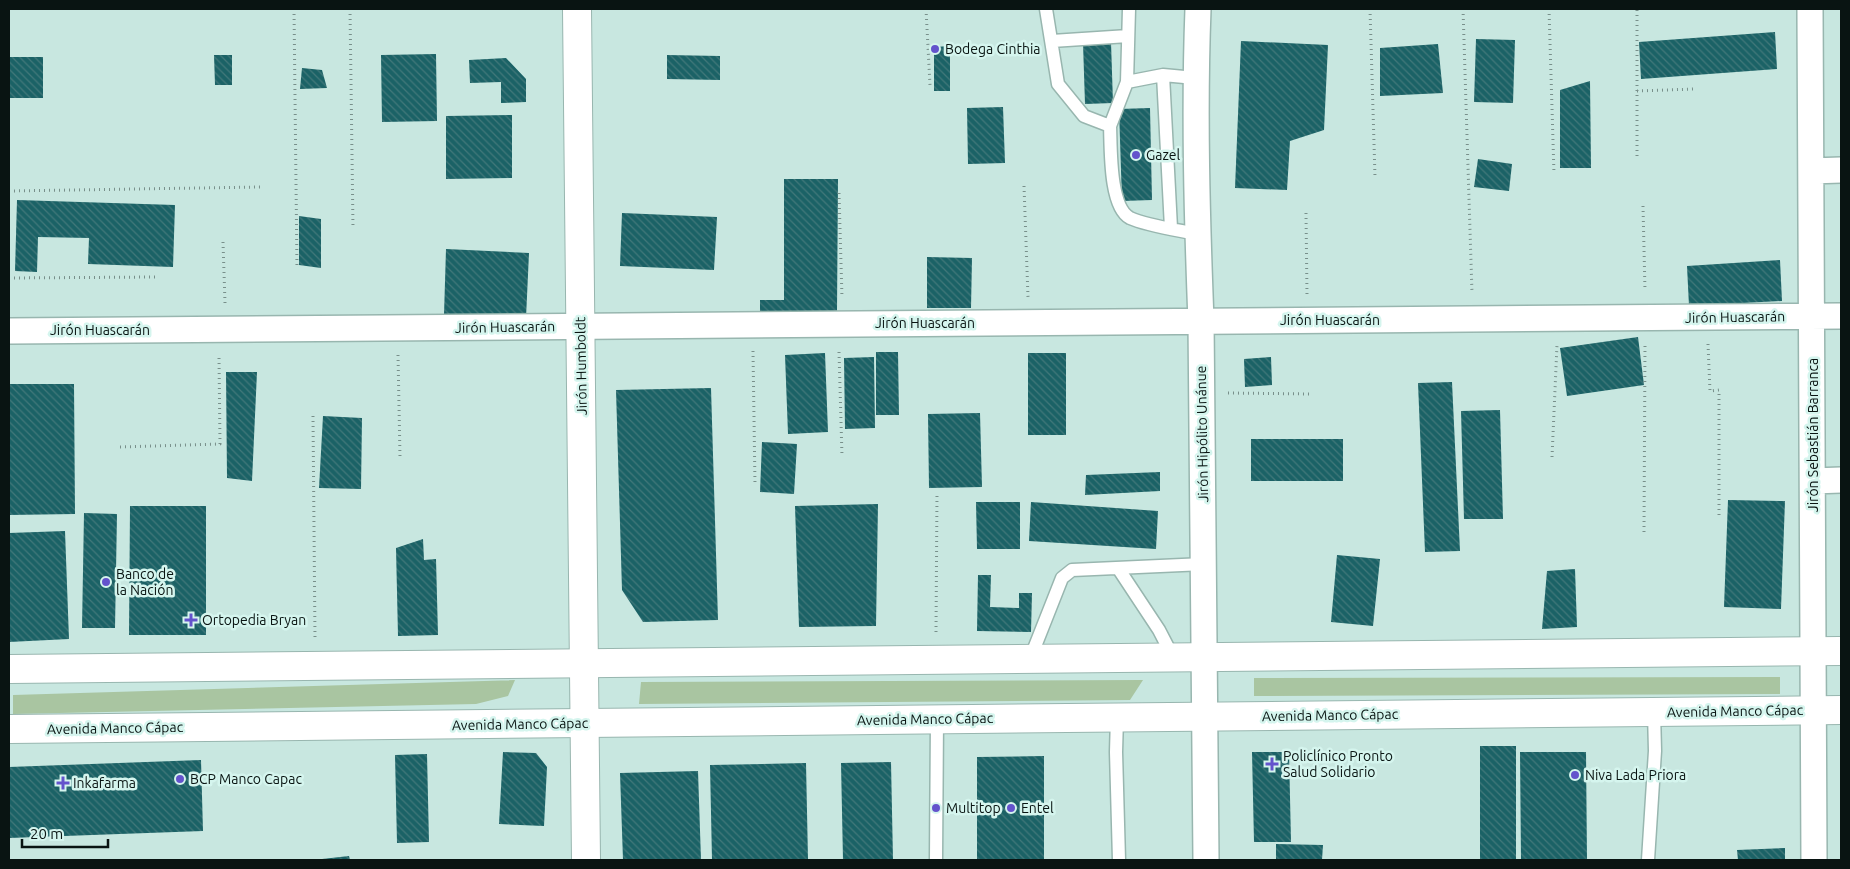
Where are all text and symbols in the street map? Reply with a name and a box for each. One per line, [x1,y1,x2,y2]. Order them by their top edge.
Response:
place label: Bodega Cinthia [945,41,1041,57]
marker: Bodega Cinthia [929,43,941,55]
place label: Gazel [1146,147,1181,163]
marker: Gazel [1130,149,1142,161]
street label: Jirón Huascarán [1685,308,1785,326]
street label: Jirón Huascarán [1280,312,1380,328]
street label: Jirón Huascarán [875,315,975,331]
street label: Jirón Humboldt [572,316,590,415]
street label: Jirón Huascarán [455,318,555,336]
street label: Jirón Huascarán [50,322,150,338]
street label: Jirón Sebastián Barranca [1805,358,1821,512]
street label: Jirón Hipólito Unánue [1193,365,1211,503]
place label: Banco de la Nación [116,566,174,598]
marker: Banco de la Nación [100,576,112,588]
place label: Ortopedia Bryan [202,612,306,628]
marker: Ortopedia Bryan [184,613,198,627]
street label: Avenida Manco Cápac [1667,702,1804,720]
street label: Avenida Manco Cápac [1262,706,1399,724]
street label: Avenida Manco Cápac [857,710,994,728]
street label: Avenida Manco Cápac [452,715,589,733]
street label: Avenida Manco Cápac [47,719,184,737]
place label: Policlínico Pronto Salud Solidario [1283,748,1393,780]
marker: Policlínico Pronto Salud Solidario [1265,757,1279,771]
place label: Niva Lada Priora [1585,767,1686,783]
marker: Niva Lada Priora [1569,769,1581,781]
place label: BCP Manco Capac [190,771,302,787]
marker: BCP Manco Capac [174,773,186,785]
place label: Inkafarma [73,775,136,791]
marker: Inkafarma [57,777,69,789]
place label: Multitop [946,800,1001,816]
place label: Entel [1021,800,1054,816]
marker: Multitop [930,802,942,814]
marker: Entel [1005,802,1017,814]
scale bar [22,816,109,848]
text: 20 m [30,825,63,842]

